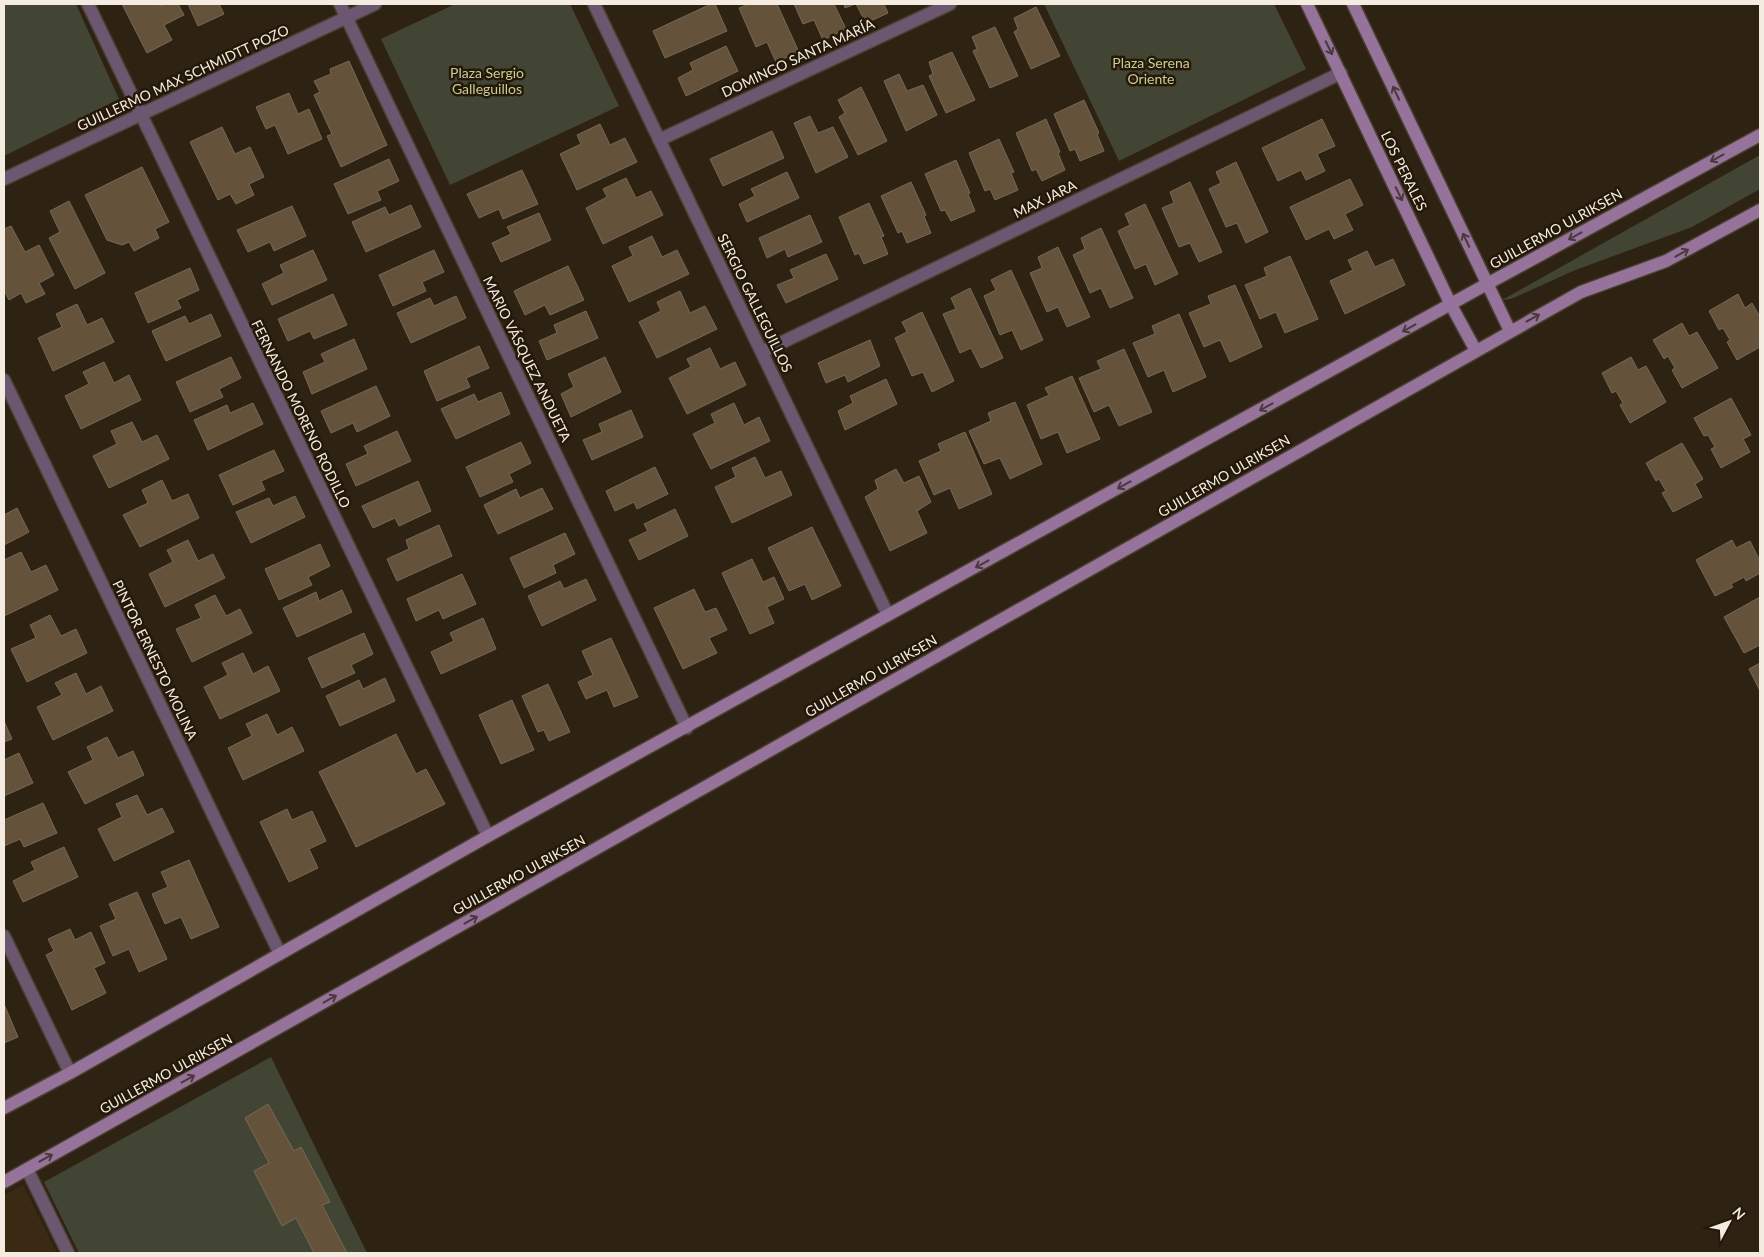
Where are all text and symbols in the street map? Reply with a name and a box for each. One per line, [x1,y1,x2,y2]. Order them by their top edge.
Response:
street label: DOMINGO SANTA MARÍA [719,14,877,100]
street label: GUILLERMO MAX SCHMIDTT POZO [74,21,291,134]
one-way arrow [1324,40,1334,55]
park label: Plaza Serena Oriente [1112,54,1190,87]
park label: Plaza Sergio Galleguillos [450,64,524,97]
one-way arrow [1391,86,1401,101]
street label: LOS PERALES [1378,128,1431,213]
one-way arrow [1710,153,1725,163]
street label: MAX JARA [1010,176,1080,221]
street label: GUILLERMO ULRIKSEN [1486,185,1625,272]
one-way arrow [1395,186,1404,201]
street label: SERGIO GALLEGUILLOS [714,231,796,375]
one-way arrow [1568,232,1583,242]
one-way arrow [1461,233,1470,248]
one-way arrow [1674,248,1689,258]
street label: MARIO VÁSQUEZ ANDUETA [480,273,575,445]
one-way arrow [1526,313,1541,323]
street label: FERNANDO MORENO RODILLO [248,317,354,511]
one-way arrow [1402,324,1416,334]
one-way arrow [1259,402,1274,412]
street label: GUILLERMO ULRIKSEN [1155,431,1293,520]
one-way arrow [1117,481,1132,490]
one-way arrow [975,559,989,569]
street label: PINTOR ERNESTO MOLINA [109,577,202,743]
street label: GUILLERMO ULRIKSEN [802,631,940,720]
street label: GUILLERMO ULRIKSEN [449,831,588,918]
one-way arrow [464,914,478,924]
one-way arrow [322,994,337,1004]
street label: GUILLERMO ULRIKSEN [96,1030,235,1117]
one-way arrow [180,1073,195,1083]
one-way arrow [39,1153,54,1163]
north arrow [1704,1197,1754,1247]
text: N [1729,1203,1749,1223]

